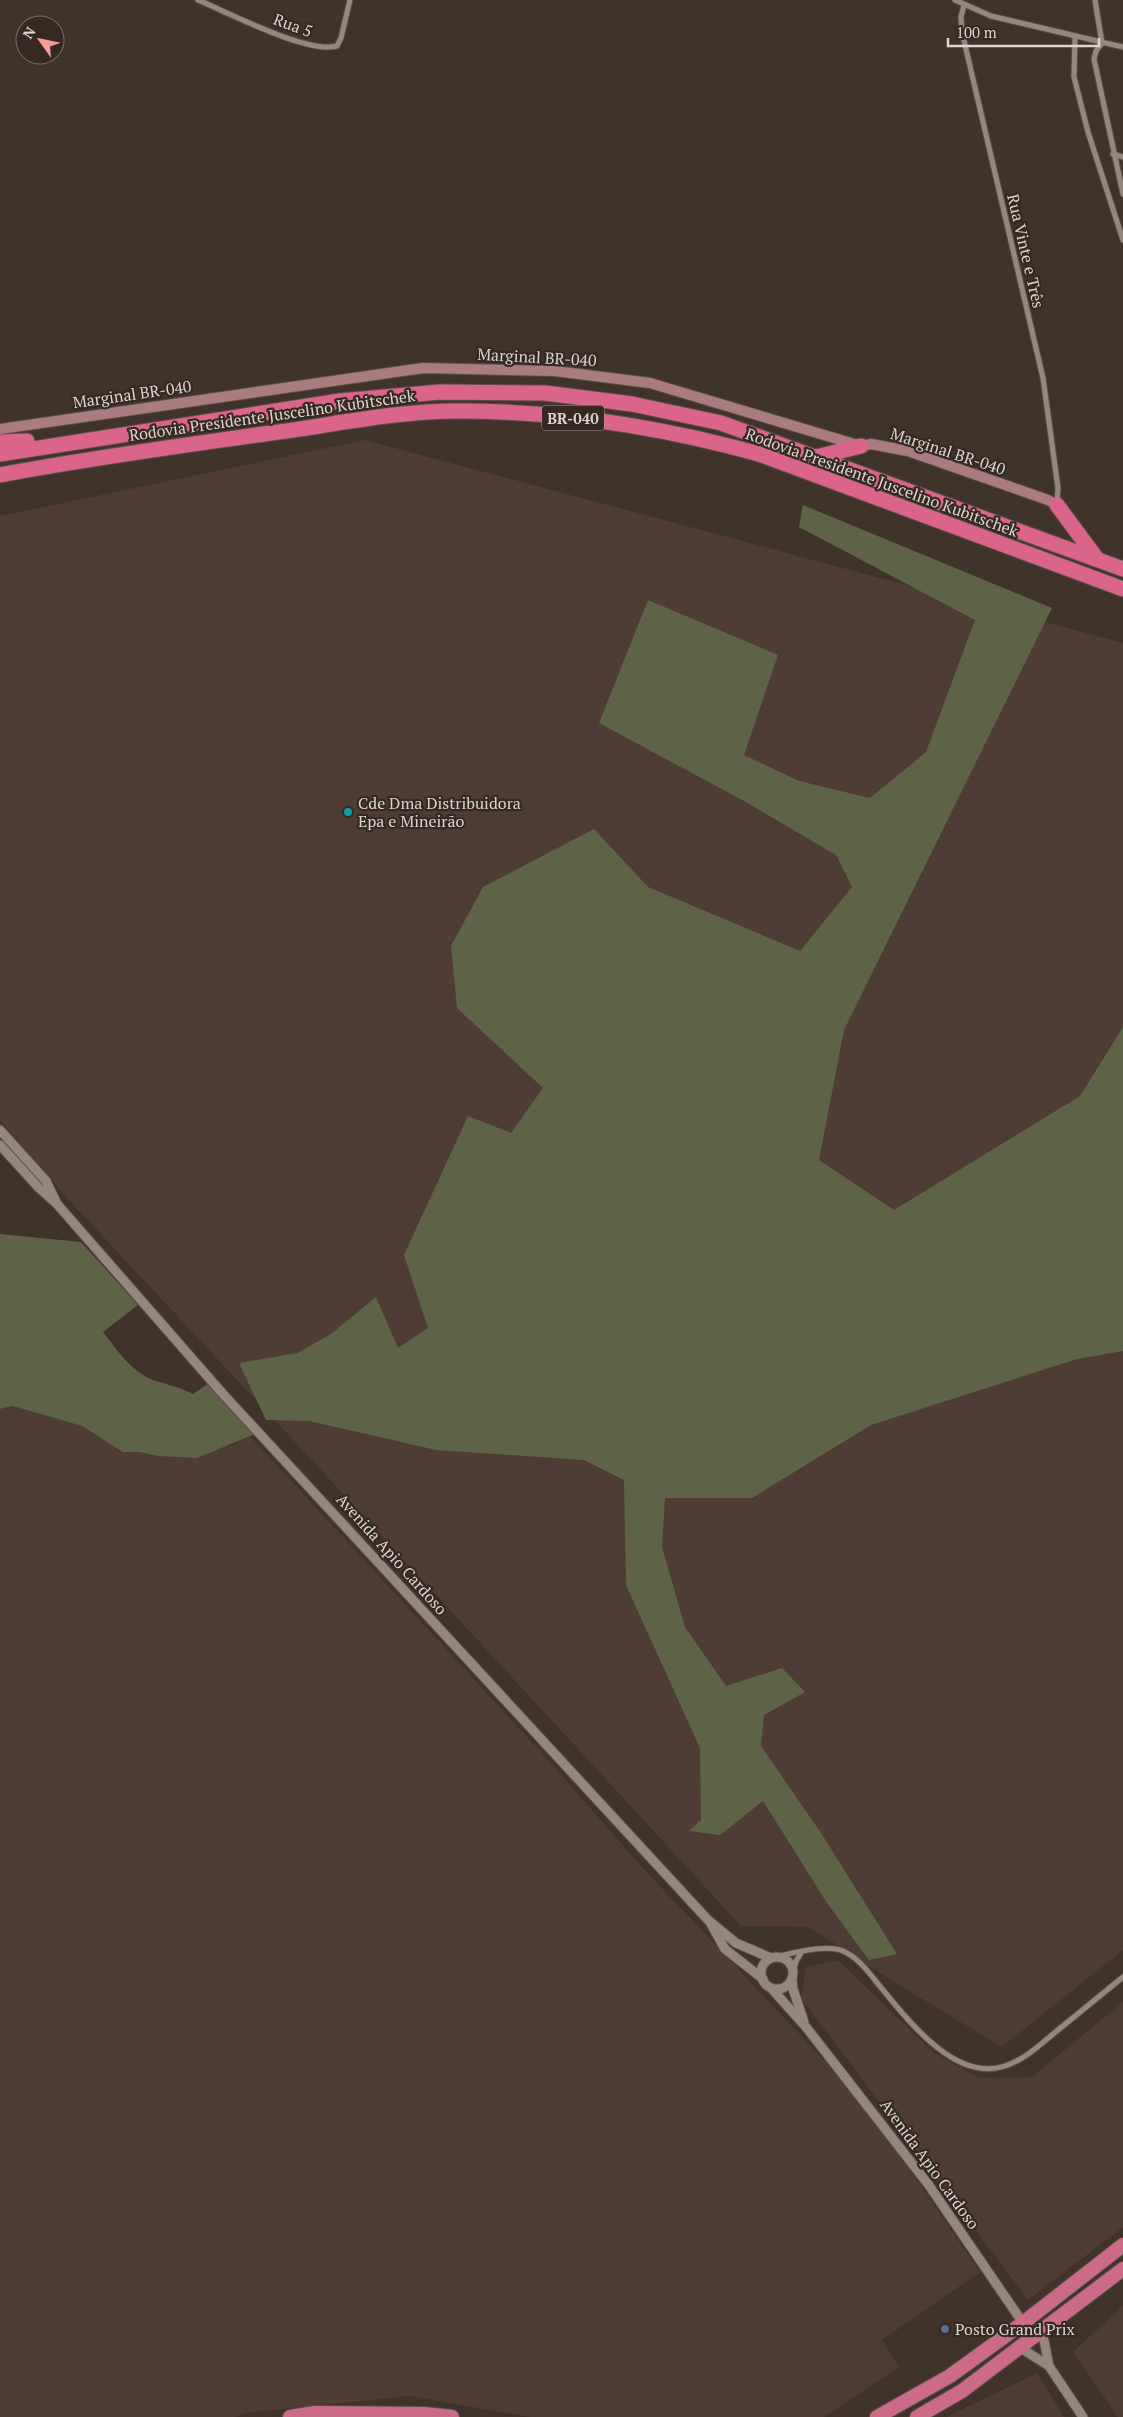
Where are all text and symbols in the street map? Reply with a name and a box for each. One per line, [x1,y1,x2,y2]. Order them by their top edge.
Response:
street label: Rua 5 [271,8,315,42]
north arrow [15,15,65,65]
scale bar [948,15,1099,47]
text: 100 m [956,22,997,42]
text: N [18,23,40,42]
street label: Rua Vinte e Três [1002,192,1050,310]
street label: Marginal BR-040 [477,343,597,371]
street label: Marginal BR-040 [71,375,193,413]
street label: Rodovia Presidente Juscelino Kubitschek [128,384,417,446]
road number: BR-040 [542,406,604,430]
street label: Rodovia Presidente Juscelino Kubitschek [743,422,1022,542]
street label: Marginal BR-040 [888,422,1008,480]
place label: Cde Dma Distribuidora Epa e Mineirão [358,792,521,832]
marker: Cde Dma Distribuidora Epa e Mineirão [342,806,354,818]
street label: Avenida Apio Cardoso [332,1489,452,1619]
street label: Avenida Apio Cardoso [875,2094,985,2234]
place label: Posto Grand Prix [955,2318,1075,2340]
marker: Posto Grand Prix [939,2323,951,2335]

